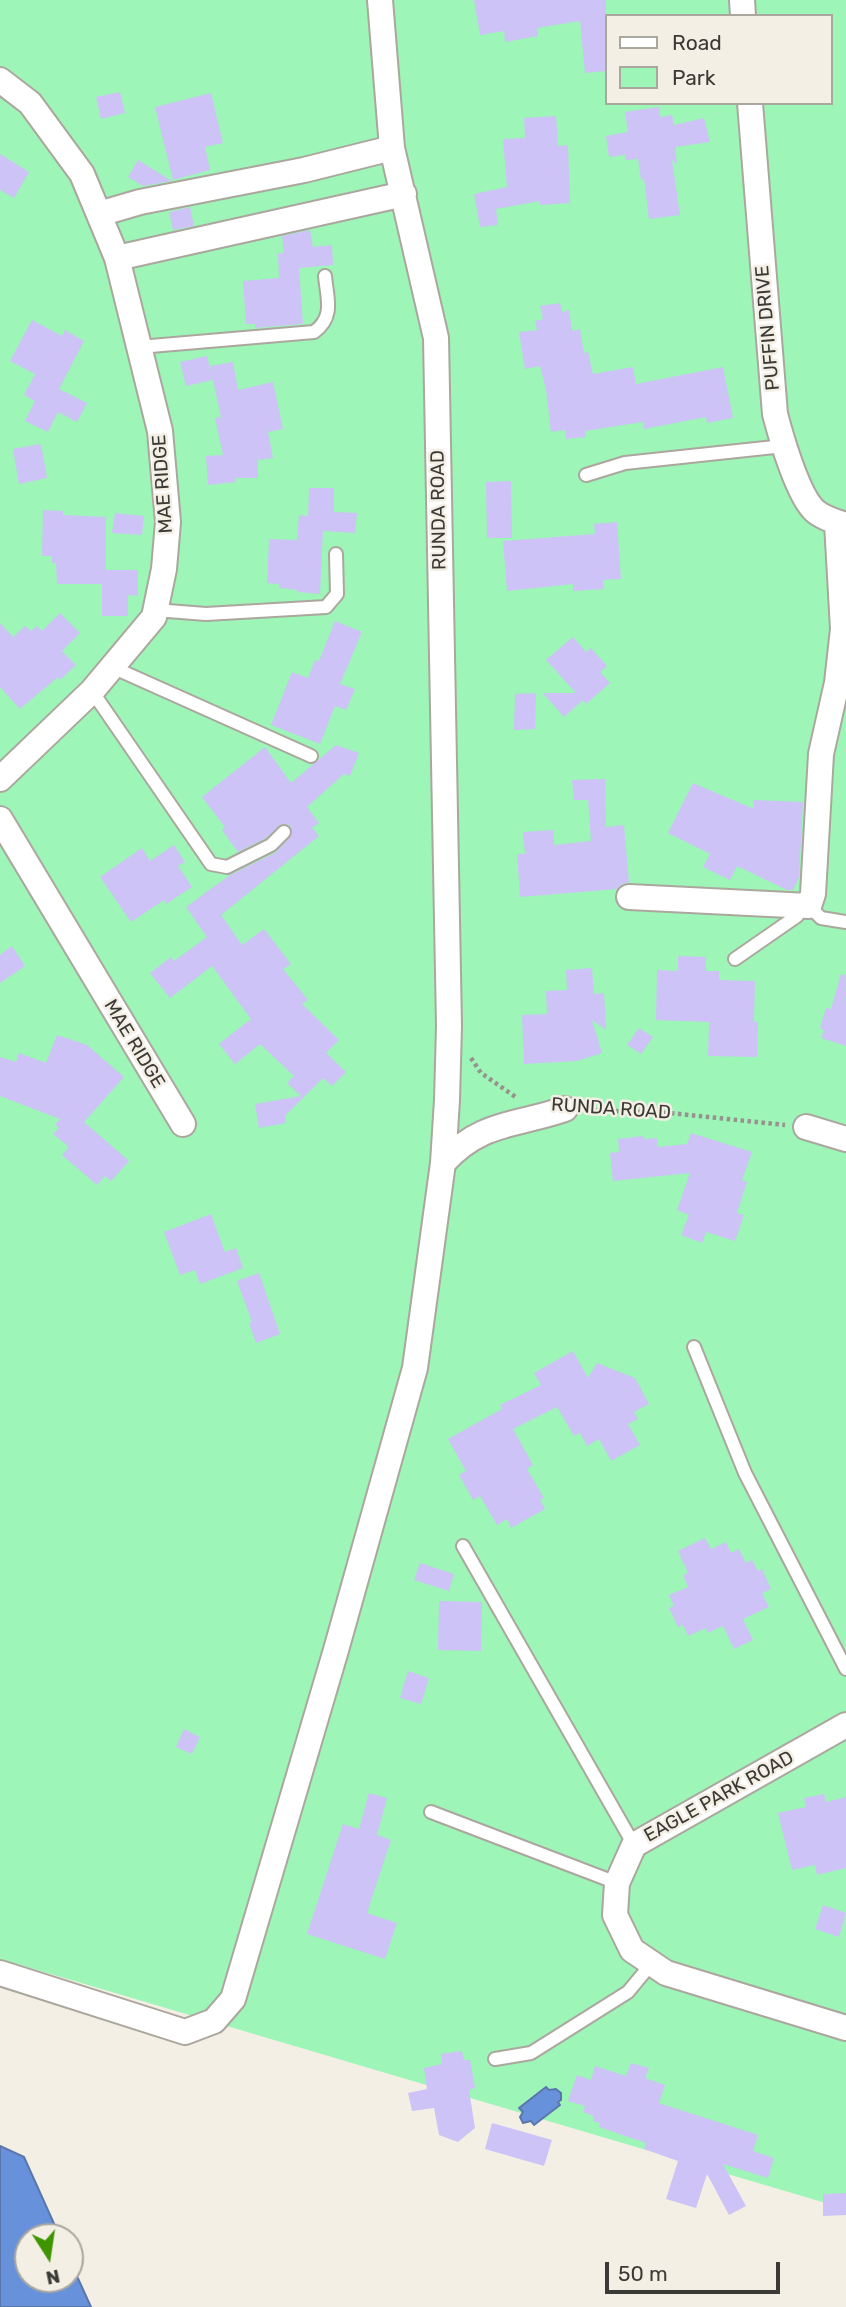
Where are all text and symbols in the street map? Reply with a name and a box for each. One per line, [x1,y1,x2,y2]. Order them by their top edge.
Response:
legend [604,14,832,105]
text: Road [672,30,722,55]
text: Park [672,65,716,90]
street label: PUFFIN DRIVE [751,265,785,391]
street label: MAE RIDGE [148,434,178,534]
street label: RUNDA ROAD [427,450,451,570]
street label: MAE RIDGE [99,996,169,1092]
street label: RUNDA ROAD [550,1093,672,1125]
street label: EAGLE PARK ROAD [640,1746,798,1848]
north arrow [14,2223,84,2293]
scale bar [608,2248,783,2292]
text: 50 m [618,2261,668,2286]
text: N [44,2264,62,2290]

